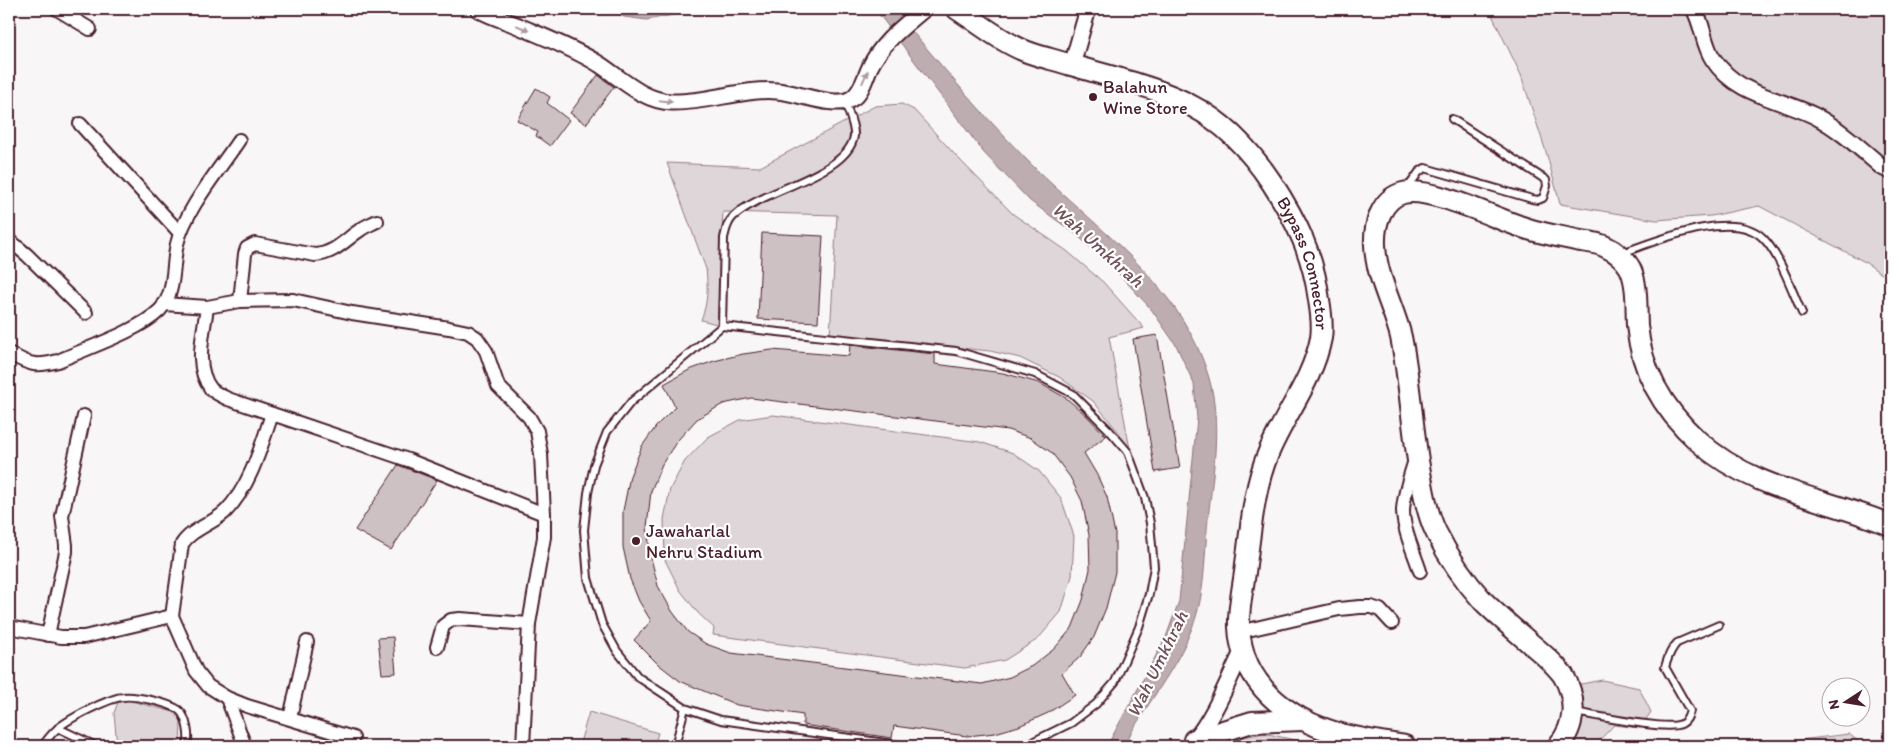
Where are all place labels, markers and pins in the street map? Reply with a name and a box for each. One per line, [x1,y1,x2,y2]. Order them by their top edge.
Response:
place label: Balahun Wine Store [1103,76,1188,119]
marker: Balahun Wine Store [1087,91,1099,103]
place label: Jawaharlal Nehru Stadium [646,520,763,563]
marker: Jawaharlal Nehru Stadium [630,535,642,547]

